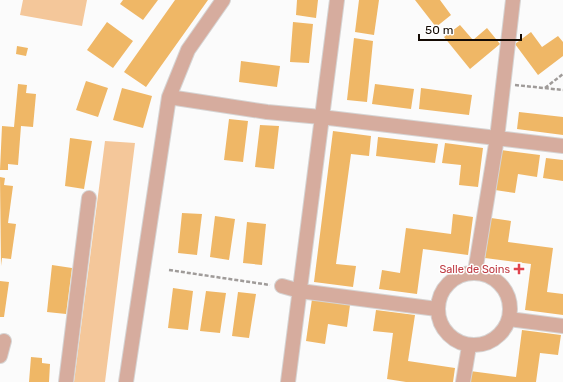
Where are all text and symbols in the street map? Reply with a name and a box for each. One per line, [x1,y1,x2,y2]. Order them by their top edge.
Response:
scale bar [419,16,521,42]
text: 50 m [425,23,453,37]
place label: Salle de Soins [439,263,510,276]
marker: Salle de Soins [513,263,525,275]

